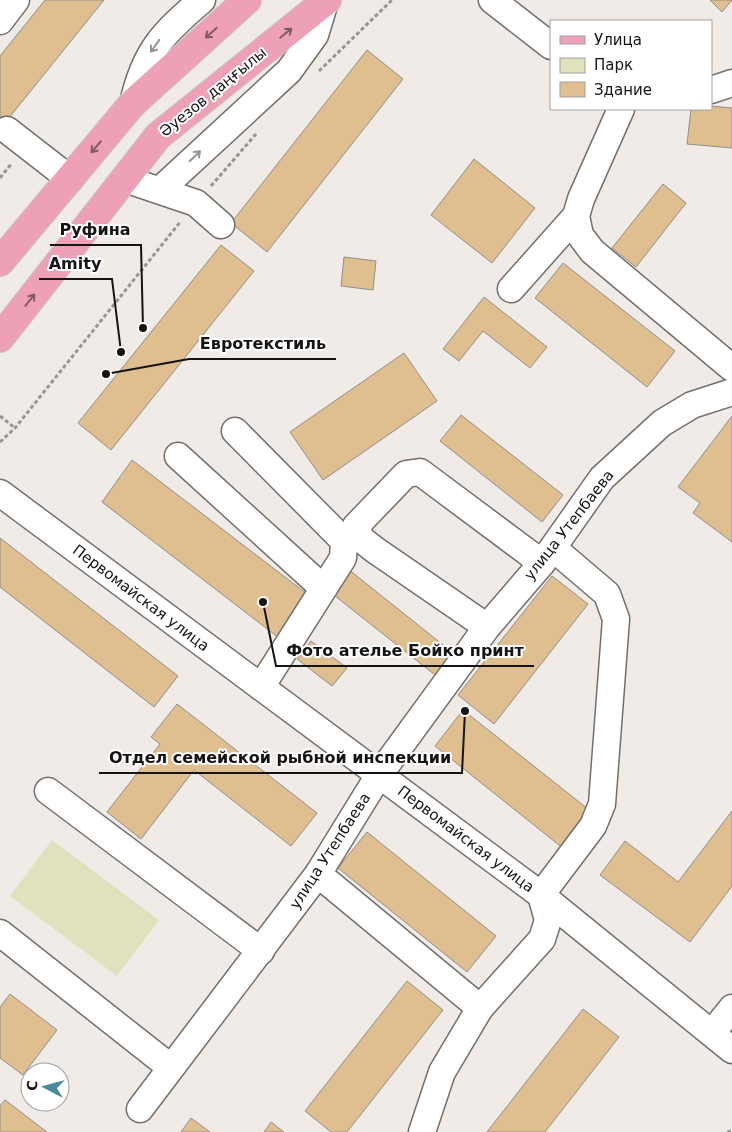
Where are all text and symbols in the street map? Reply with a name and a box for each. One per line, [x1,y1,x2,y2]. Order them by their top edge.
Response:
legend [550,20,712,110]
one-way arrow [204,27,217,38]
one-way arrow [280,27,293,38]
text: Улица [594,31,642,49]
one-way arrow [150,39,160,53]
street label: Әуезов даңғылы [156,43,270,141]
text: Парк [594,56,633,74]
text: Здание [594,81,652,99]
one-way arrow [91,140,102,153]
one-way arrow [189,150,202,162]
callout: Руфина [50,214,141,245]
text: Руфина [59,220,131,239]
callout: Amity [39,248,112,279]
text: Amity [49,254,102,273]
one-way arrow [25,293,35,307]
callout: Евротекстиль [189,328,336,359]
text: Евротекстиль [200,334,326,353]
street label: улица Утепбаева [520,466,618,584]
street label: Первомайская улица [69,541,213,655]
callout: Фото ателье Бойко принт [276,635,534,666]
text: Фото ателье Бойко принт [286,641,525,660]
callout: Отдел семейской рыбной инспекции [99,742,462,773]
text: Отдел семейской рыбной инспекции [109,748,451,767]
street label: Первомайская улица [394,782,538,896]
street label: улица Утепбаева [286,789,374,913]
north arrow [20,1062,70,1112]
text: С [24,1080,41,1092]

